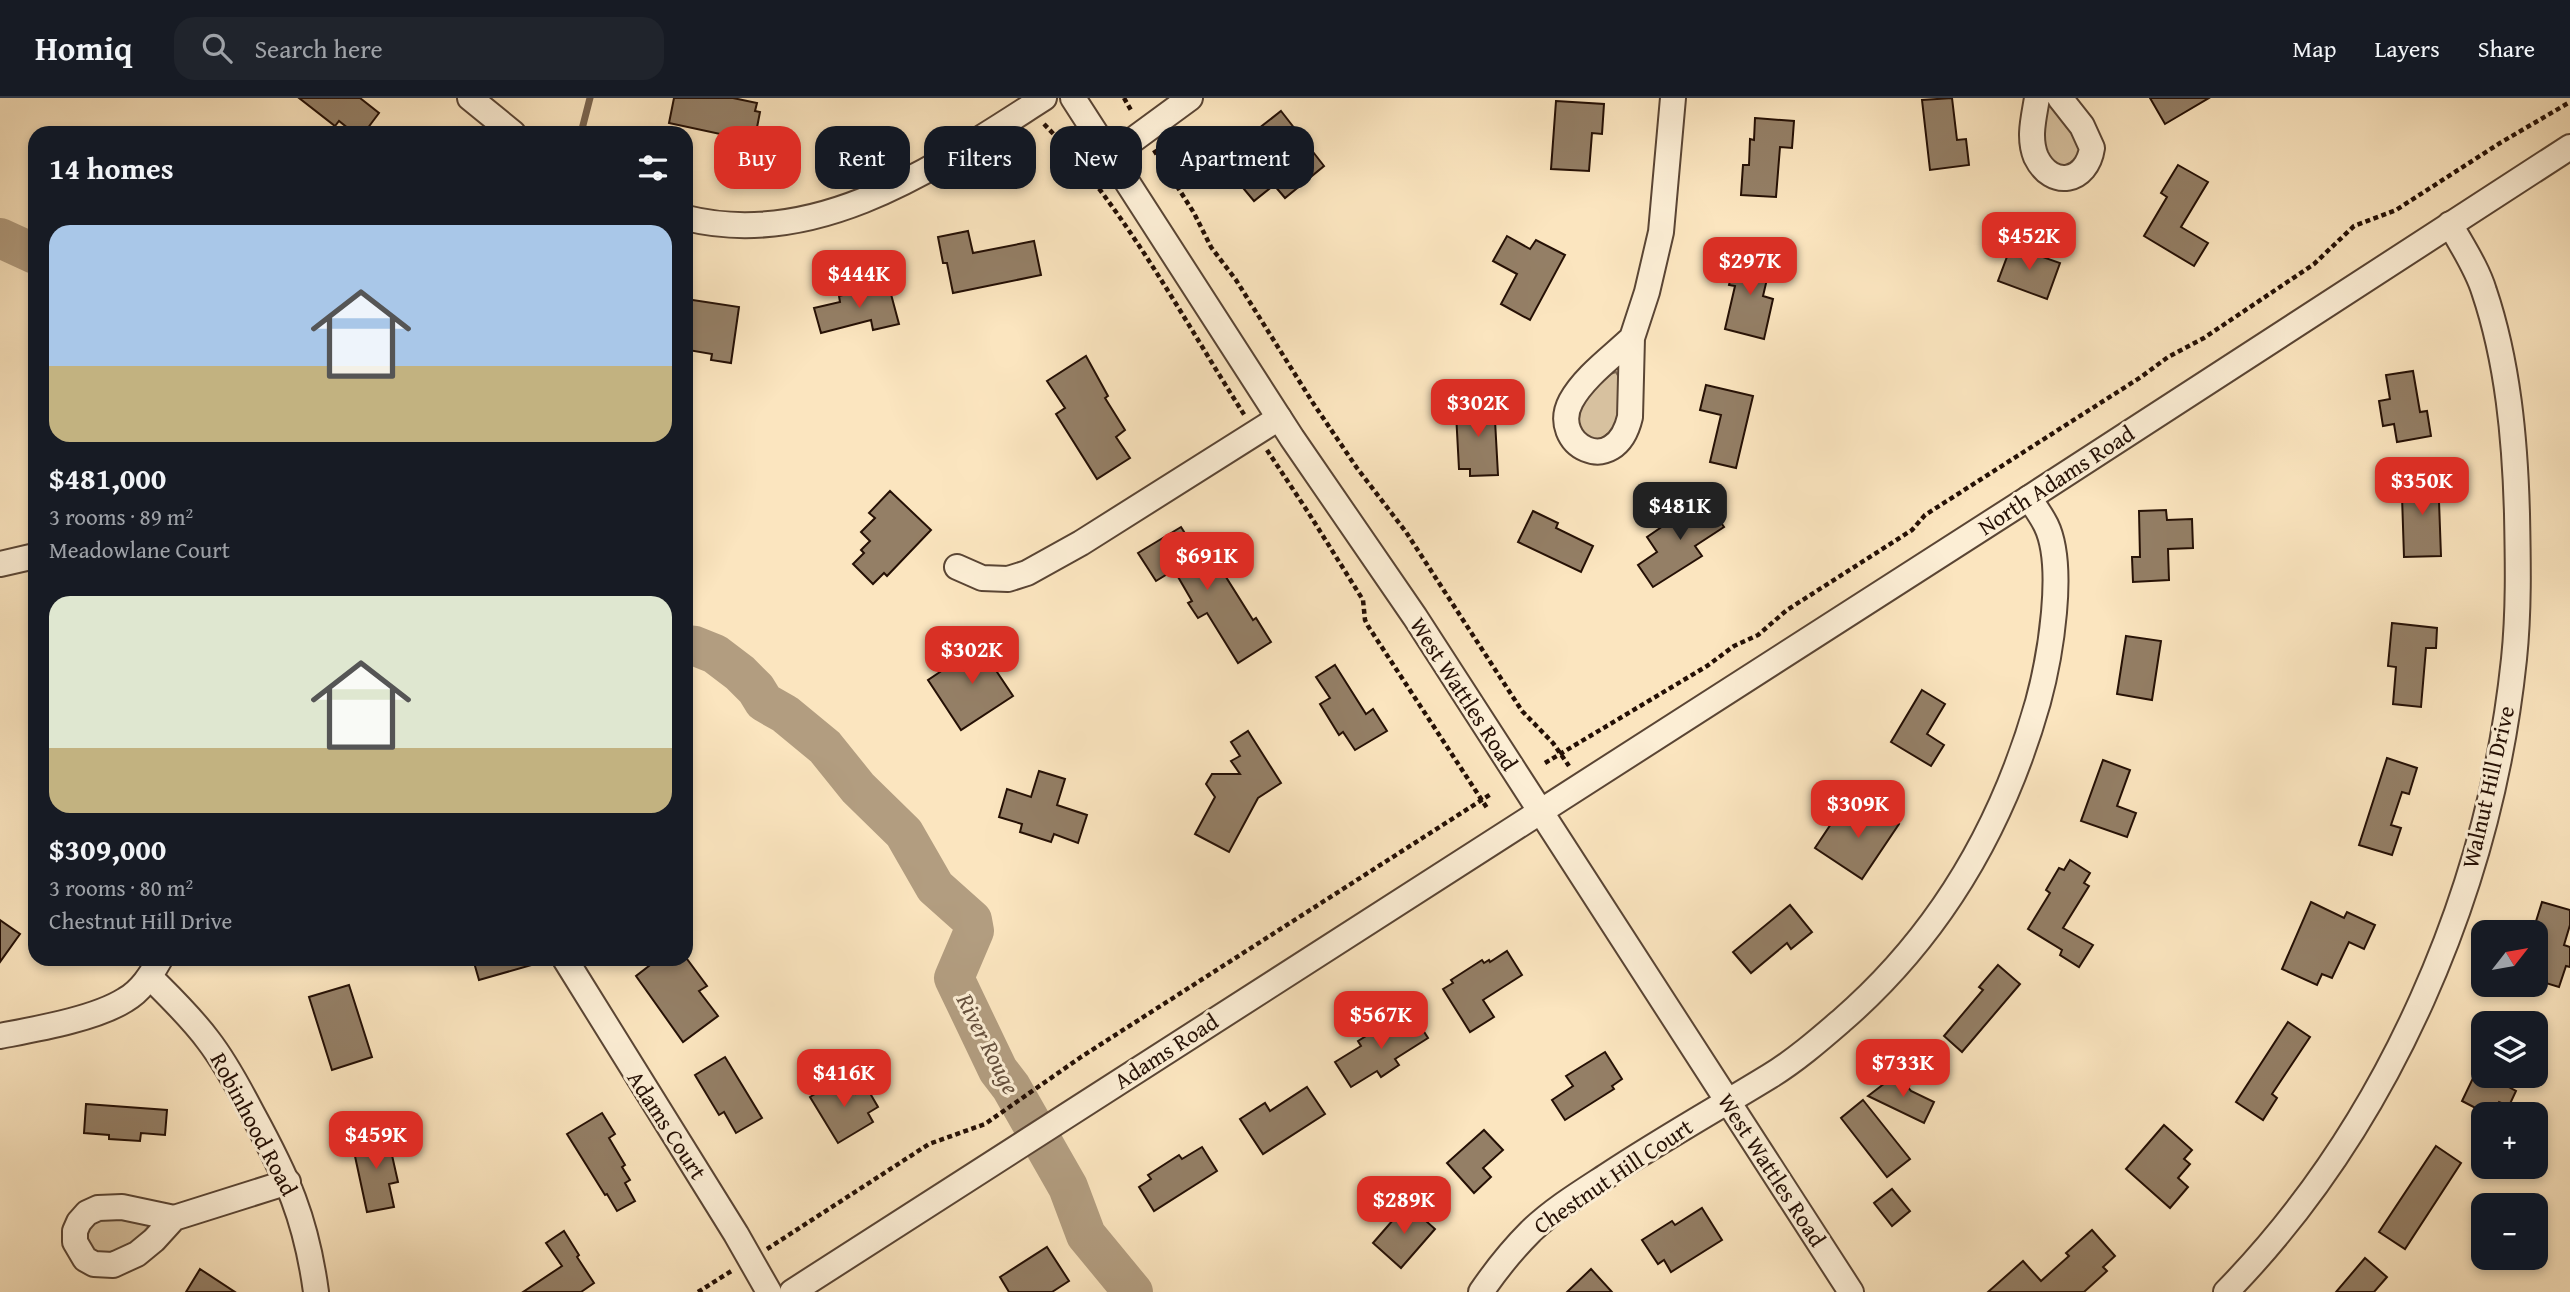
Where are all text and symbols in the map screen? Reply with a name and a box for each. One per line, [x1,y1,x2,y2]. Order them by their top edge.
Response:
search box [174,17,664,80]
text: Homiq [35,24,132,72]
icon: search [198,29,236,67]
text: Search here [254,29,383,68]
text: Map [2293,31,2336,66]
text: Layers [2374,31,2440,66]
text: Share [2478,31,2535,66]
chip: Buy [714,126,801,189]
chip: Rent [815,126,910,189]
chip: Filters [924,126,1036,189]
chip: New [1050,126,1142,189]
chip: Apartment [1156,126,1314,189]
text: 14 homes [49,146,174,190]
icon: filters [634,149,672,187]
pin: $452K [1980,212,2078,272]
text: $452K [1998,218,2060,251]
pin: $297K [1701,238,1799,297]
text: $297K [1719,243,1781,276]
pin: $444K [810,250,908,310]
text: $444K [828,256,890,289]
icon: home [298,271,424,397]
pin: $302K [1429,380,1527,439]
text: $302K [1447,385,1509,418]
street label: North Adams Road [1971,416,2141,543]
text: $481,000 [49,456,166,500]
pin: $350K [2373,458,2471,517]
text: $350K [2391,463,2453,496]
pin: $481K [1631,482,1729,542]
text: $481K [1649,488,1711,521]
text: 3 rooms · 89 m² [49,500,193,533]
pin: $691K [1158,532,1256,592]
text: Meadowlane Court [49,533,230,566]
text: $691K [1176,538,1238,571]
street label: West Wattles Road [1402,610,1527,778]
pin: $302K [923,626,1021,686]
text: $302K [941,632,1003,665]
icon: home [298,642,424,768]
street label: Walnut Hill Drive [2453,702,2522,871]
pin: $309K [1809,780,1907,840]
text: $309K [1827,786,1889,819]
text: $309,000 [49,827,166,871]
text: 3 rooms · 80 m² [49,871,193,904]
text: Chestnut Hill Drive [49,904,232,937]
north arrow [2471,920,2548,998]
map controls [2471,920,2548,1270]
water label: River Rouge [948,986,1029,1101]
pin: $567K [1332,992,1430,1051]
text: $567K [1350,997,1412,1030]
street label: Adams Road [1107,1004,1225,1097]
button: layers [2471,1011,2548,1088]
pin: $733K [1854,1040,1952,1099]
text: $733K [1872,1045,1934,1078]
street label: Robinhood Road [203,1046,306,1202]
pin: $416K [795,1049,893,1109]
text: $416K [813,1055,875,1088]
street label: Adams Court [620,1064,715,1186]
street label: West Wattles Road [1710,1086,1835,1254]
button: + [2471,1102,2548,1179]
street label: Chestnut Hill Court [1526,1110,1699,1241]
pin: $459K [327,1112,425,1171]
text: $459K [345,1117,407,1150]
pin: $289K [1355,1176,1453,1236]
text: $289K [1373,1182,1435,1215]
button: − [2471,1193,2548,1270]

